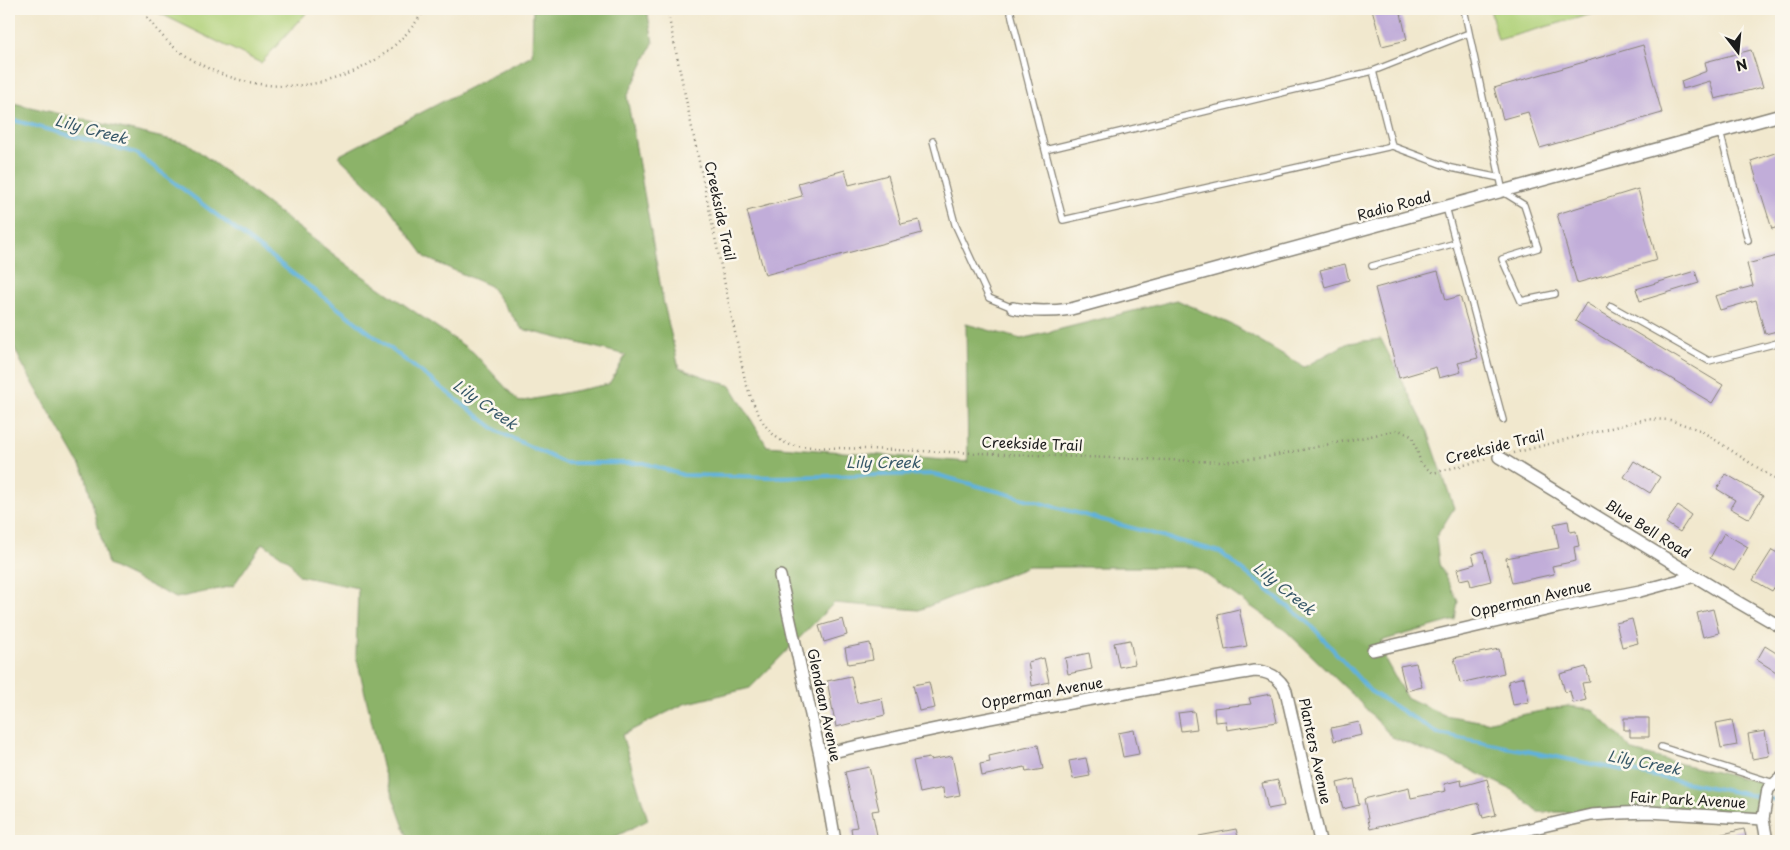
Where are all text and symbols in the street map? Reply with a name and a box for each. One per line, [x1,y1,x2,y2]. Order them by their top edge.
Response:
north arrow [1712,28,1762,78]
text: N [1733,53,1750,77]
water label: Lily Creek [53,108,131,149]
street label: Creekside Trail [700,159,741,263]
street label: Radio Road [1354,185,1433,226]
water label: Lily Creek [449,373,524,435]
street label: Creekside Trail [1443,424,1547,469]
street label: Creekside Trail [981,431,1083,456]
water label: Lily Creek [846,450,921,473]
street label: Blue Bell Road [1602,494,1695,563]
water label: Lily Creek [1249,556,1322,621]
street label: Opperman Avenue [1468,574,1594,623]
street label: Glendean Avenue [802,646,847,764]
street label: Opperman Avenue [979,671,1105,714]
street label: Planters Avenue [1294,696,1337,806]
water label: Lily Creek [1606,743,1684,780]
street label: Fair Park Avenue [1630,786,1747,813]

